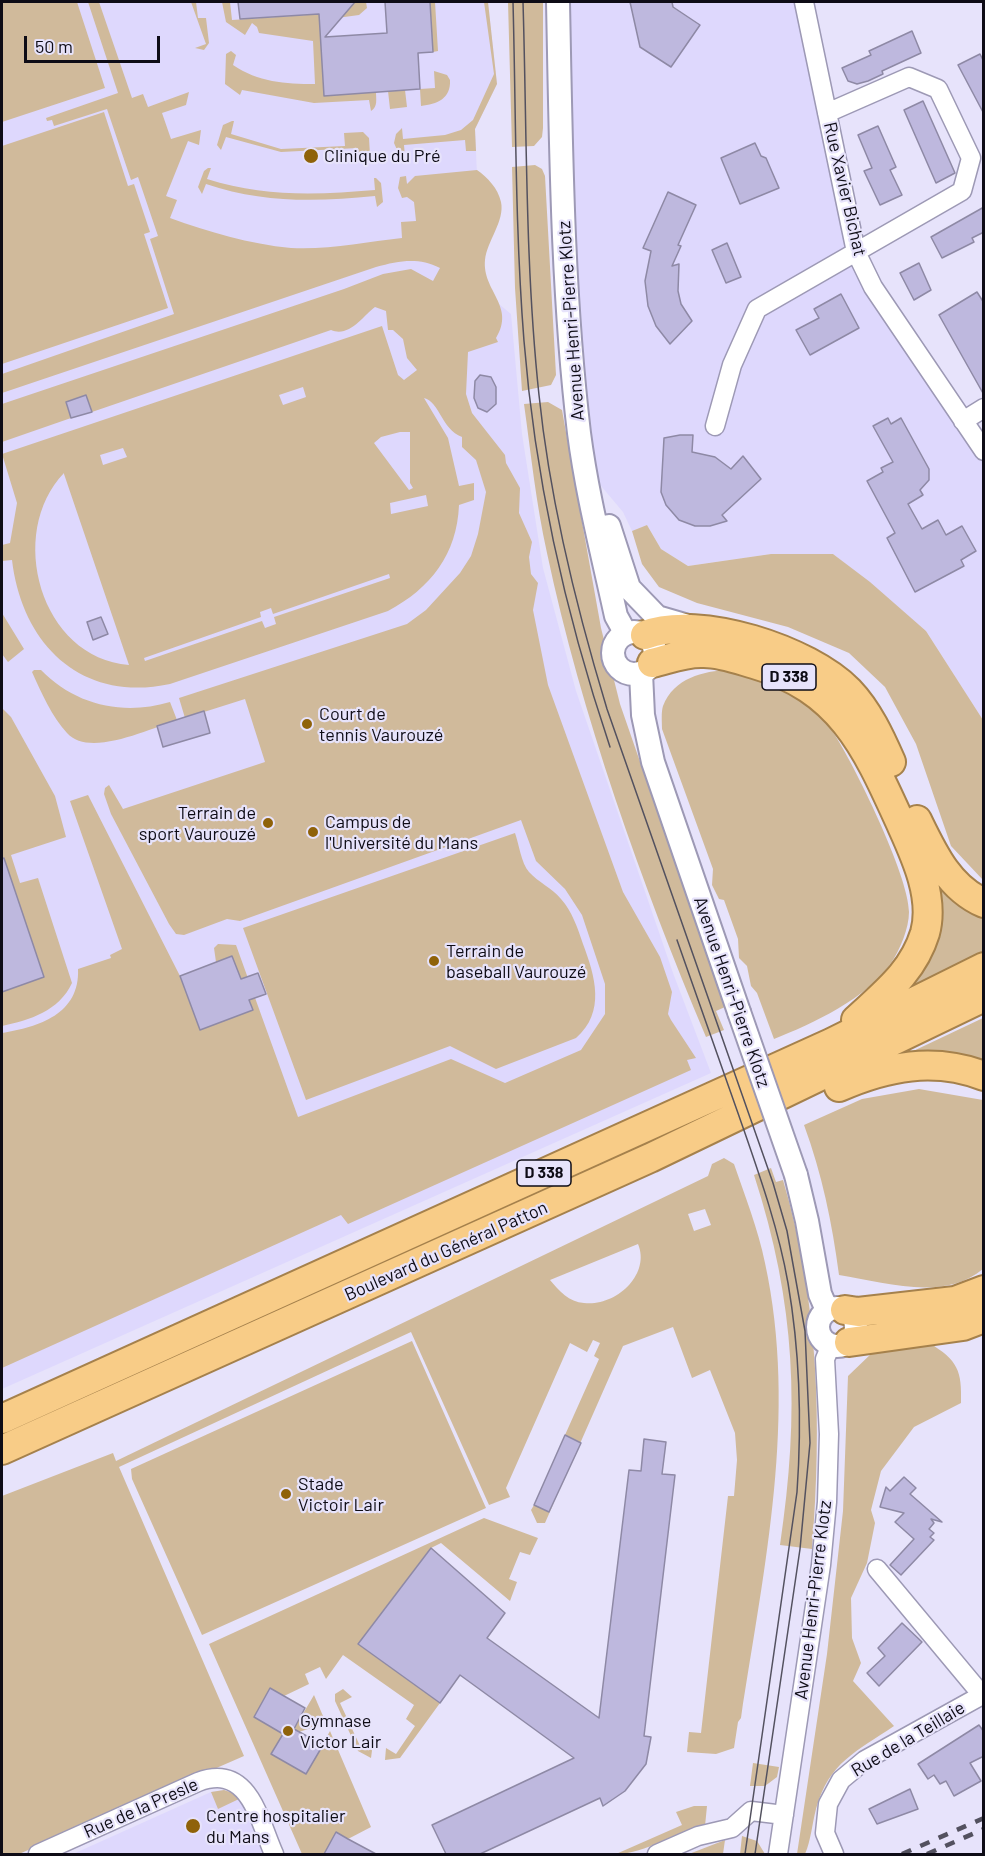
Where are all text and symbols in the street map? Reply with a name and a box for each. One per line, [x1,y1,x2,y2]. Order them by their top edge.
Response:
scale bar [27,24,164,62]
text: 50 m [35,35,73,57]
street label: Rue Xavier Bichat [819,120,871,258]
place label: Clinique du Pré [324,145,441,167]
marker: Clinique du Pré [302,147,320,165]
street label: Avenue Henri-Pierre Klotz [553,220,589,422]
road number: D 338 [762,664,816,690]
place label: Court de tennis Vaurouzé [319,703,443,746]
marker: Court de tennis Vaurouzé [300,717,314,731]
place label: Terrain de sport Vaurouzé [139,802,256,844]
place label: Campus de l'Université du Mans [325,811,478,854]
marker: Terrain de sport Vaurouzé [261,816,275,830]
marker: Campus de l'Université du Mans [306,825,320,839]
street label: Avenue Henri-Pierre Klotz [689,894,775,1090]
place label: Terrain de baseball Vaurouzé [446,940,586,982]
marker: Terrain de baseball Vaurouzé [427,954,441,968]
road number: D 338 [517,1160,571,1186]
street label: Boulevard du Général Patton [341,1196,551,1306]
place label: Stade Victoir Lair [298,1473,384,1516]
marker: Stade Victoir Lair [279,1487,293,1501]
street label: Avenue Henri-Pierre Klotz [790,1499,836,1701]
street label: Rue de la Teillaie [847,1697,969,1781]
place label: Gymnase Victor Lair [300,1710,381,1752]
marker: Gymnase Victor Lair [281,1724,295,1738]
street label: Rue de la Presle [81,1773,201,1843]
place label: Centre hospitalier du Mans [206,1805,346,1848]
marker: Centre hospitalier du Mans [184,1817,202,1835]

